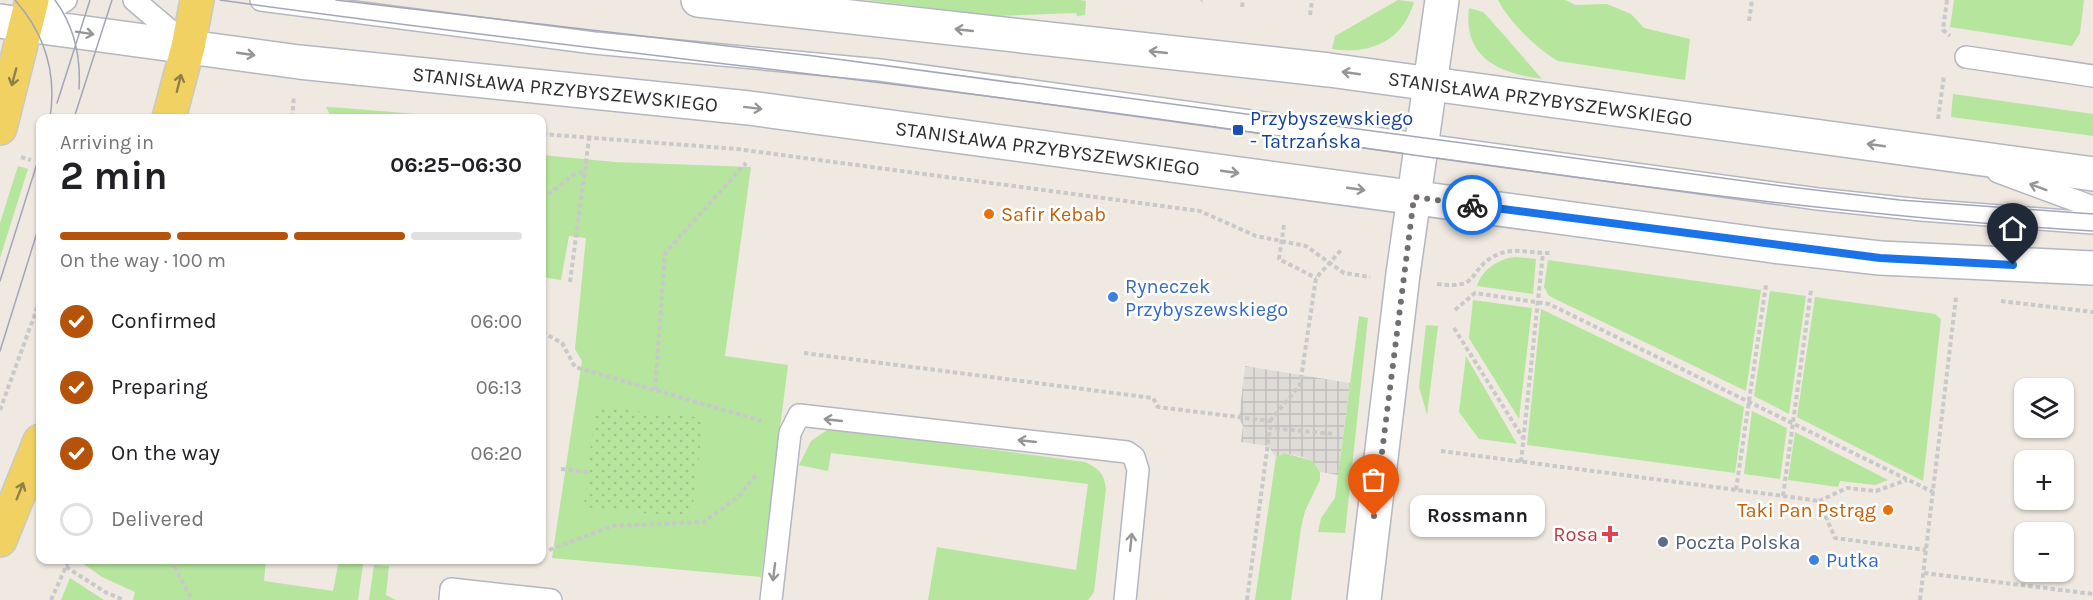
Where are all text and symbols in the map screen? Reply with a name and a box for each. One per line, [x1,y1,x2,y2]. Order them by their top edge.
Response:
one-way arrow [954,24,974,35]
one-way arrow [75,27,94,38]
one-way arrow [1148,46,1168,57]
one-way arrow [236,49,256,60]
street label: STANISŁAWA PRZYBYSZEWSKIEGO [411,62,719,116]
one-way arrow [8,67,19,86]
street label: STANISŁAWA PRZYBYSZEWSKIEGO [1387,67,1694,131]
one-way arrow [1342,68,1362,79]
one-way arrow [174,74,185,93]
one-way arrow [743,103,763,114]
place label: Przybyszewskiego - Tatrzańska [1250,107,1413,153]
street label: STANISŁAWA PRZYBYSZEWSKIEGO [894,116,1201,180]
marker: Przybyszewskiego - Tatrzańska [1231,123,1245,137]
text: Arriving in [60,131,154,154]
one-way arrow [1866,139,1886,150]
text: 06:25–06:30 [390,152,522,178]
text: 2 min [60,153,168,199]
one-way arrow [1220,167,1240,178]
courier [1442,175,1502,235]
one-way arrow [2029,180,2048,191]
one-way arrow [1345,184,1365,195]
icon: bike [1456,189,1489,222]
place label: Safir Kebab [1001,203,1106,226]
pin [1987,203,2038,265]
marker: Safir Kebab [982,207,996,221]
icon: home [1996,212,2029,245]
text: On the way · 100 m [60,249,226,272]
place label: Ryneczek Przybyszewskiego [1125,275,1288,321]
marker: Ryneczek Przybyszewskiego [1106,290,1120,304]
icon: check [60,305,93,338]
text: Confirmed [111,308,217,334]
text: 06:00 [470,310,522,333]
icon: check [60,371,93,404]
text: Preparing [111,374,208,400]
text: 06:13 [476,376,522,399]
map controls [2014,378,2074,582]
button: layers [2014,378,2074,438]
one-way arrow [824,414,844,425]
one-way arrow [1018,435,1038,446]
icon: check [60,437,93,470]
text: On the way [111,440,220,466]
text: 06:20 [471,442,522,465]
button: + [2014,450,2074,510]
pin [1348,454,1399,516]
icon: bag [1357,463,1390,496]
one-way arrow [15,482,26,501]
callout: Rossmann [1410,495,1545,537]
place label: Taki Pan Pstrąg [1737,499,1876,522]
marker: Taki Pan Pstrąg [1881,503,1895,517]
text: Rossmann [1427,504,1528,527]
text: Delivered [111,506,204,532]
button: − [2014,522,2074,582]
place label: Rosa [1553,523,1598,546]
marker: Rosa [1603,527,1617,541]
place label: Poczta Polska [1675,531,1800,554]
one-way arrow [1126,532,1137,552]
marker: Poczta Polska [1656,535,1670,549]
place label: Putka [1826,549,1879,572]
marker: Putka [1807,553,1821,567]
one-way arrow [768,562,779,582]

